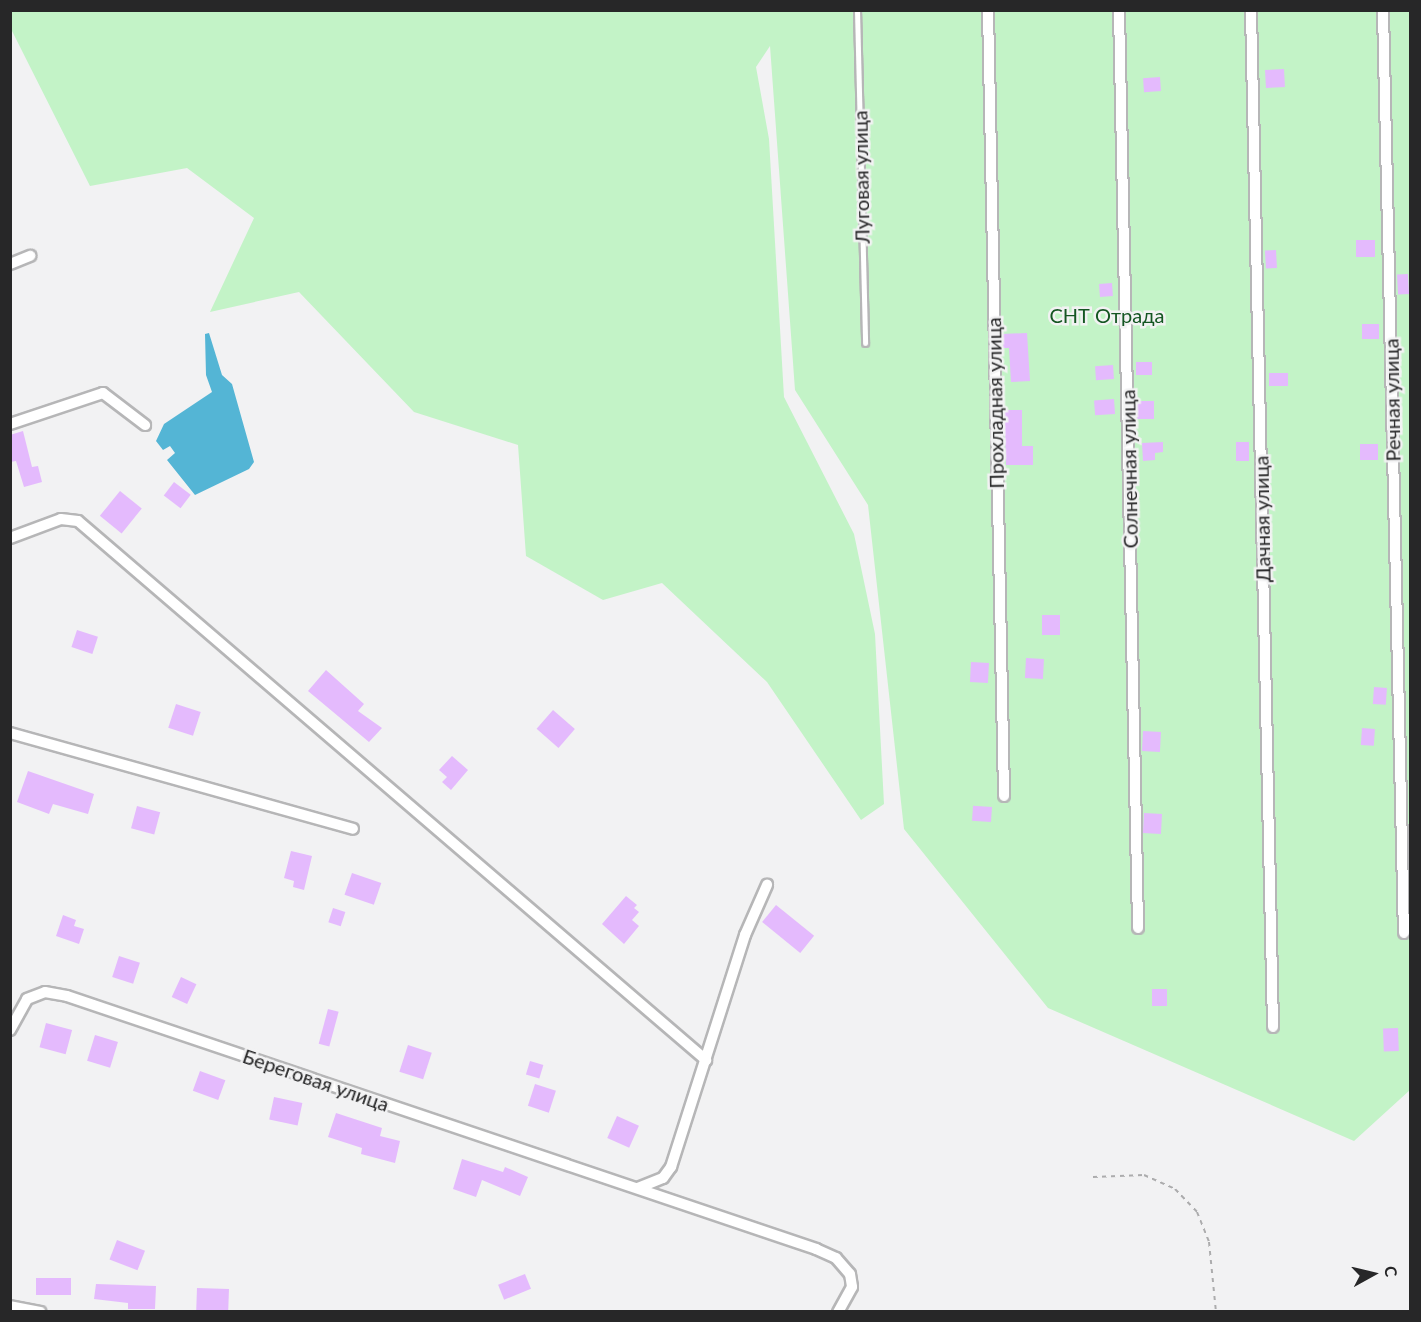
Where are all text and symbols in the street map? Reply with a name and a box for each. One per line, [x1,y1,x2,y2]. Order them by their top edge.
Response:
street label: Луговая улица [848,110,874,244]
park label: СНТ Отрада [1049,303,1165,327]
street label: Прохладная улица [982,317,1008,489]
street label: Речная улица [1379,338,1405,462]
street label: Солнечная улица [1116,389,1142,549]
street label: Дачная улица [1249,455,1275,583]
street label: Береговая улица [240,1044,392,1116]
north arrow [1343,1244,1403,1304]
text: С [1381,1265,1401,1278]

